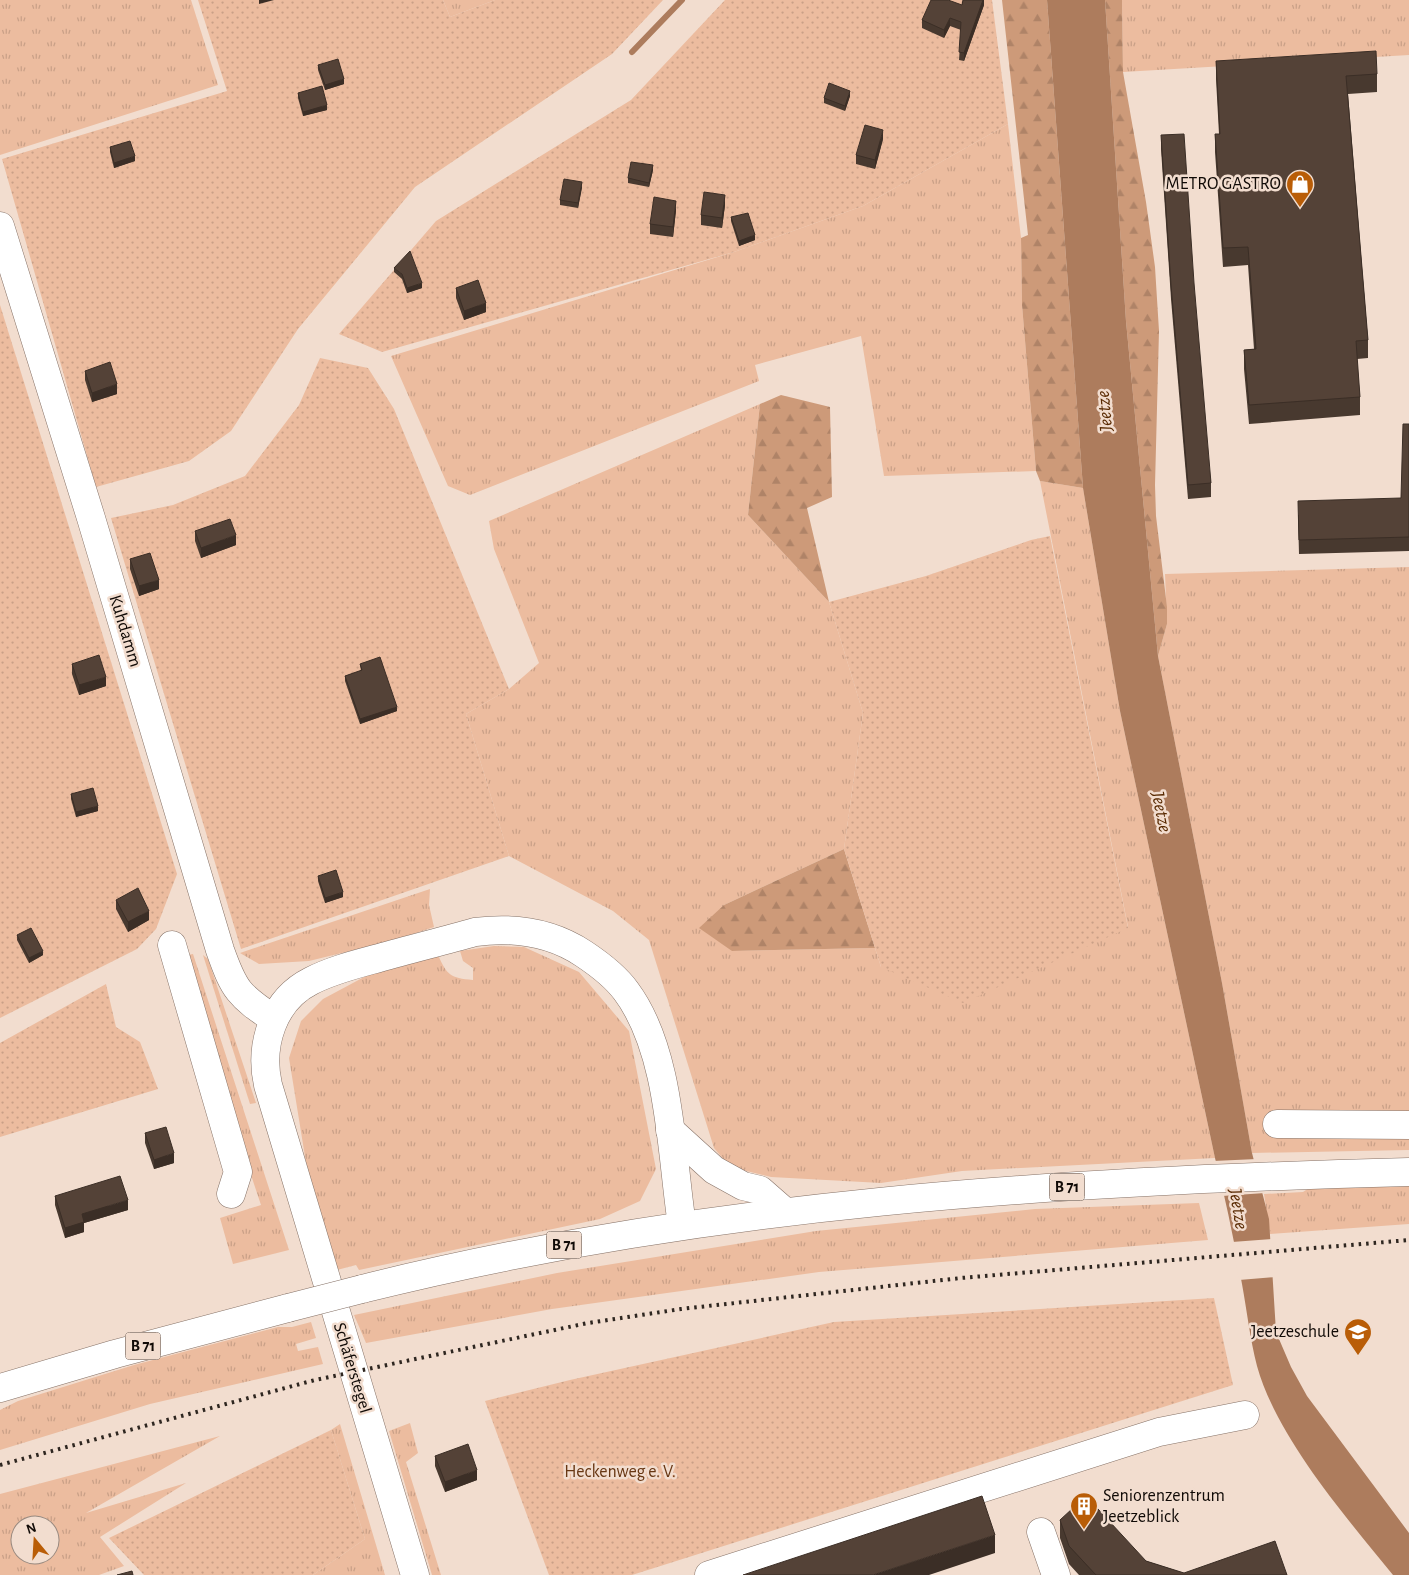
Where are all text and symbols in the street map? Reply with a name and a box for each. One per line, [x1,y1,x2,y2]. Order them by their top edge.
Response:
shop icon: METRO GASTRO [1285,169,1315,208]
place label: METRO GASTRO [1166,175,1281,193]
water label: Jeetze [1094,390,1116,433]
street label: Kuhdamm [106,593,144,669]
water label: Jeetze [1148,789,1174,834]
road number: B 71 [1050,1174,1084,1200]
water label: Jeetze [1225,1186,1251,1231]
road number: B 71 [546,1232,582,1258]
school or university icon: Jeetzeschule [1343,1317,1373,1356]
street label: Schäferstegel [330,1321,374,1415]
place label: Jeetzeschule [1251,1323,1339,1341]
road number: B 71 [126,1332,160,1360]
park label: Heckenweg e. V. [564,1463,676,1481]
place label: Seniorenzentrum Jeetzeblick [1103,1487,1225,1526]
building icon: Seniorenzentrum Jeetzeblick [1069,1491,1099,1530]
north arrow [10,1515,60,1565]
text: N [24,1520,38,1537]

